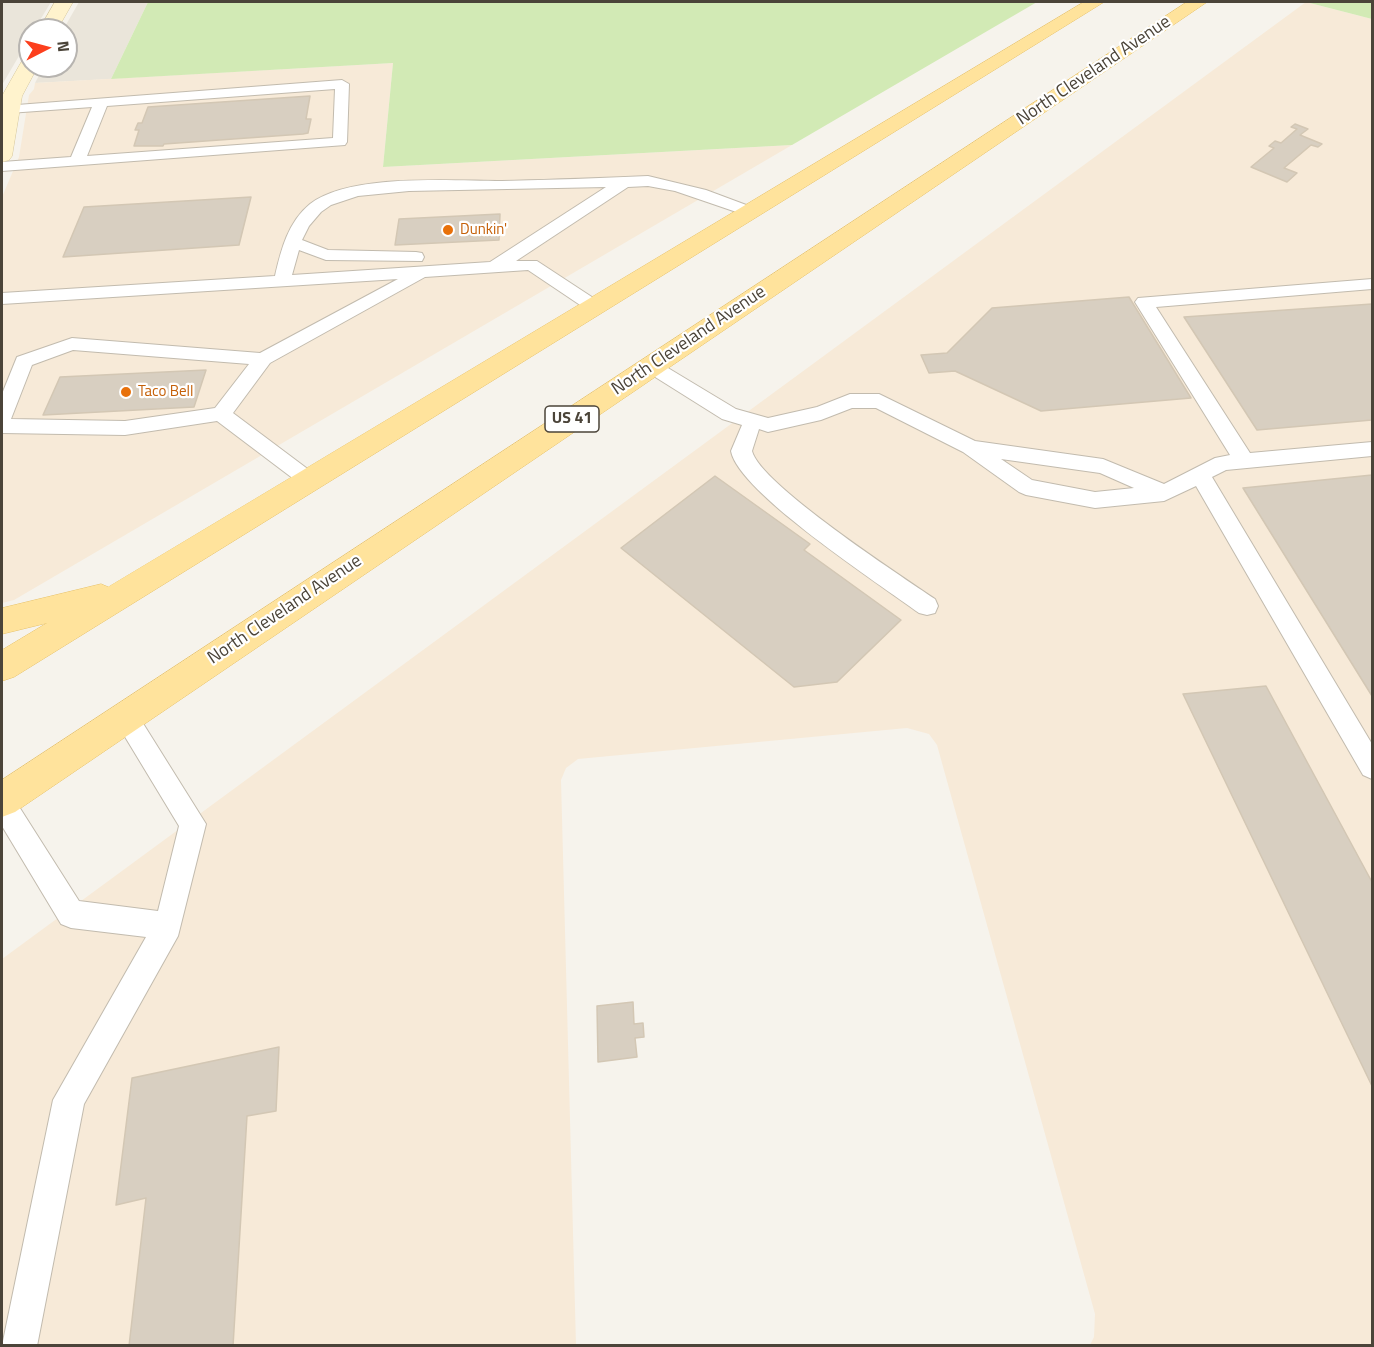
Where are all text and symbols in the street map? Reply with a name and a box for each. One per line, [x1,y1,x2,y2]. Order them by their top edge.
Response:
street label: North Cleveland Avenue [1013,11,1175,131]
north arrow [18,18,78,78]
text: N [51,40,76,53]
place label: Dunkin' [460,221,507,239]
marker: Dunkin' [441,223,455,237]
street label: North Cleveland Avenue [608,281,770,401]
place label: Taco Bell [138,383,193,401]
marker: Taco Bell [119,385,133,399]
road number: US 41 [545,406,599,432]
street label: North Cleveland Avenue [204,550,366,670]

